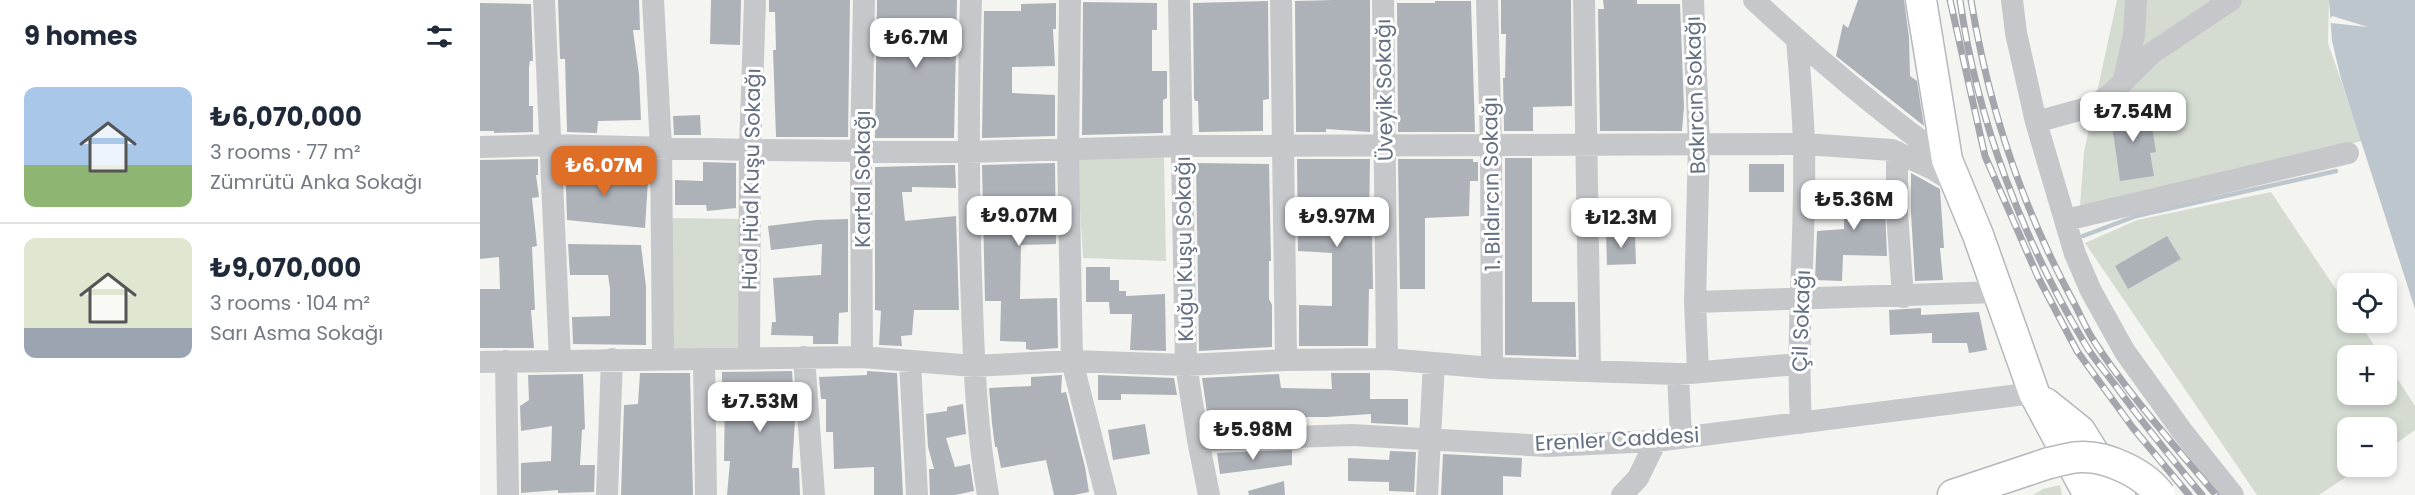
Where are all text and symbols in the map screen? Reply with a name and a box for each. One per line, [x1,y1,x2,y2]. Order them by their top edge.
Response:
street label: Bakırcın Sokağı [1678,16,1712,174]
text: 9 homes [24,18,138,54]
pin: ₺6.7M [874,18,958,69]
street label: Üveyik Sokağı [1368,18,1400,162]
icon: filters [423,20,456,53]
text: ₺6.7M [884,23,948,51]
street label: Hüd Hüd Kuşu Sokağı [735,68,767,290]
pin: ₺7.54M [2084,92,2182,143]
street label: 1. Bıldırcın Sokağı [1475,97,1507,271]
text: ₺7.54M [2094,97,2172,125]
text: ₺6,070,000 [210,99,362,135]
street label: Kartal Sokağı [848,110,877,248]
icon: home [72,111,144,183]
text: 3 rooms · 77 m² [210,138,361,166]
pin: ₺6.07M [555,146,653,197]
text: ₺6.07M [565,151,643,179]
street label: Kuğu Kuşu Sokağı [1168,156,1200,342]
text: Zümrütü Anka Sokağı [210,168,422,196]
pin: ₺5.36M [1805,180,1903,231]
text: ₺5.36M [1815,185,1893,213]
pin: ₺9.07M [970,196,1068,247]
pin: ₺9.97M [1288,197,1386,248]
pin: ₺12.3M [1572,198,1670,249]
text: ₺9.07M [981,201,1057,229]
text: ₺9.97M [1299,202,1375,230]
text: ₺12.3M [1585,203,1657,231]
text: ₺9,070,000 [210,250,361,286]
icon: home [72,262,144,334]
street label: Çil Sokağı [1785,269,1817,373]
map controls [2337,273,2397,477]
button: locate [2337,273,2397,333]
text: 3 rooms · 104 m² [210,289,370,317]
text: Sarı Asma Sokağı [210,319,383,347]
button: + [2337,345,2397,405]
pin: ₺7.53M [711,382,809,433]
text: ₺7.53M [722,387,798,415]
pin: ₺5.98M [1204,410,1302,461]
text: ₺5.98M [1214,415,1292,443]
button: − [2337,417,2397,477]
street label: Erenler Caddesi [1534,420,1700,458]

